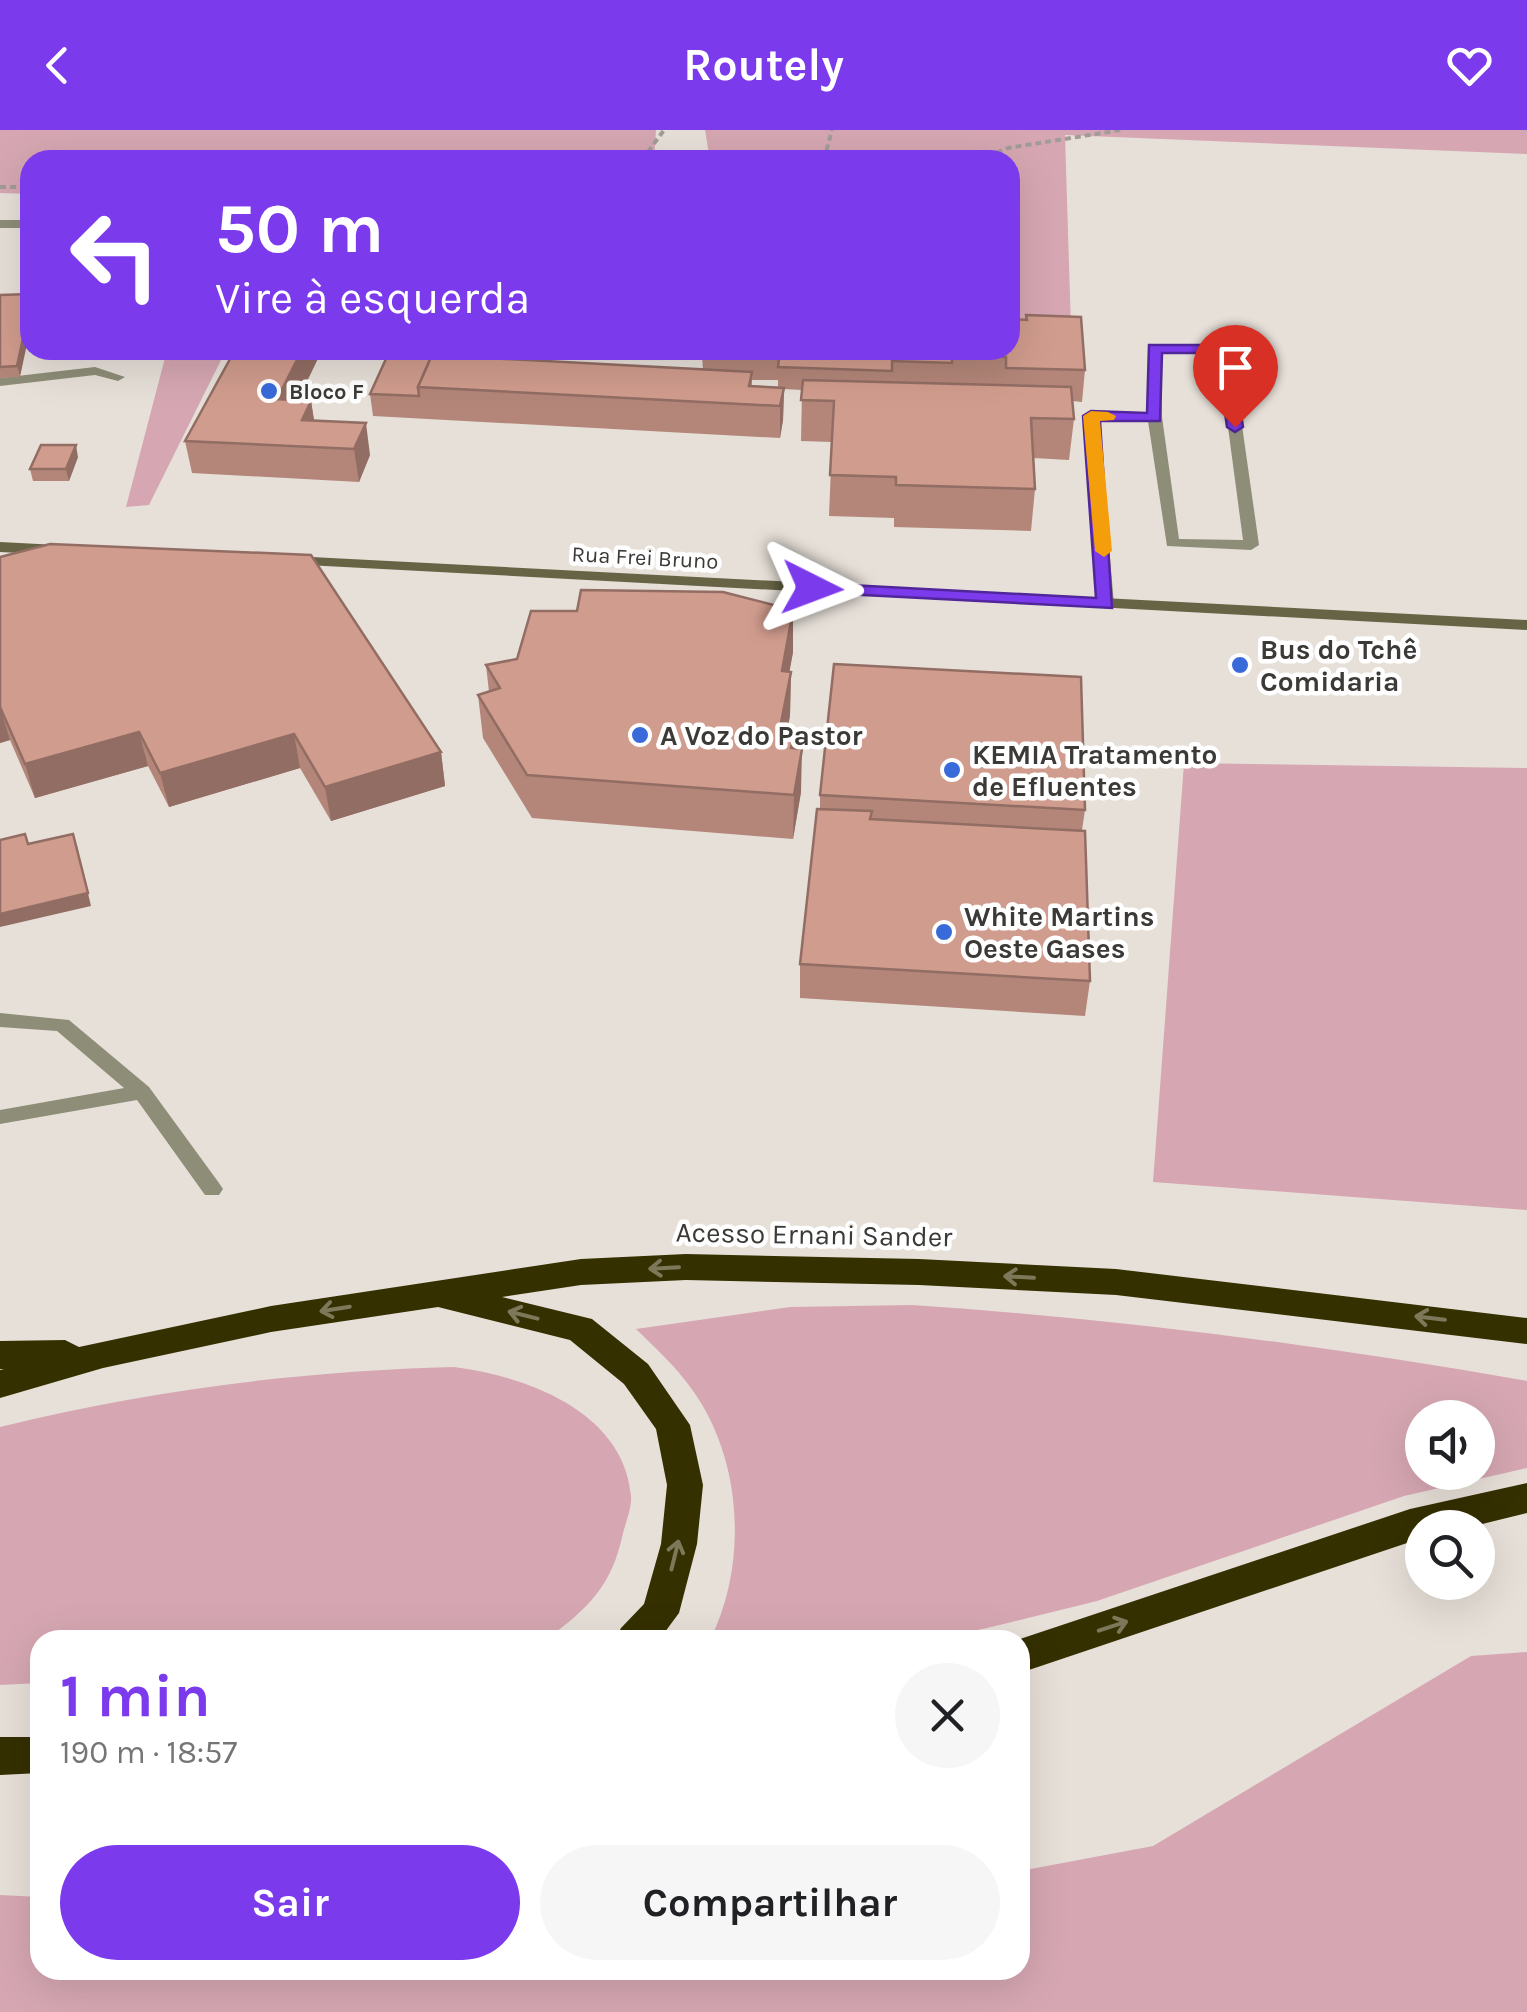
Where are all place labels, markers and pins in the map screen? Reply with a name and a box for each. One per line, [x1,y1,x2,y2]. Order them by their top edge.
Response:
pin [1193,325,1278,428]
place label: Bloco F [289,379,364,405]
marker: Bloco F [258,380,280,402]
place label: Bus do Tchê Comidaria [1260,633,1417,698]
marker: Bus do Tchê Comidaria [1229,654,1251,676]
place label: A Voz do Pastor [660,719,863,752]
marker: A Voz do Pastor [629,724,651,746]
place label: KEMIA Tratamento de Efluentes [972,738,1217,803]
marker: KEMIA Tratamento de Efluentes [941,759,963,781]
place label: White Martins Oeste Gases [964,900,1154,965]
marker: White Martins Oeste Gases [933,921,955,943]

